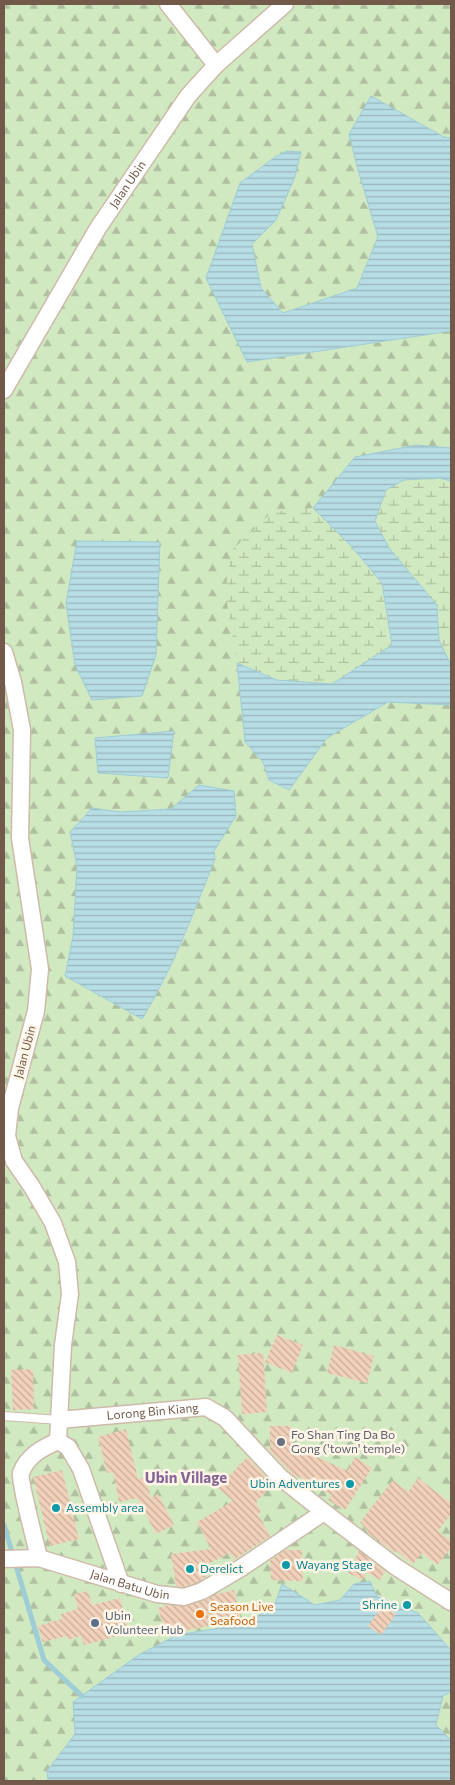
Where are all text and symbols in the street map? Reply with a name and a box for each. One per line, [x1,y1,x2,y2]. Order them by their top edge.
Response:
street label: Jalan Ubin [106,158,148,211]
street label: Jalan Ubin [10,1024,39,1080]
street label: Lorong Bin Kiang [106,1400,200,1422]
place label: Fo Shan Ting Da Bo Gong ('town' temple) [291,1427,405,1455]
marker: Fo Shan Ting Da Bo Gong ('town' temple) [275,1436,287,1448]
district label: Ubin Village [145,1468,227,1486]
place label: Ubin Adventures [250,1476,340,1490]
marker: Ubin Adventures [344,1478,356,1490]
place label: Assembly area [66,1500,144,1514]
marker: Assembly area [50,1502,62,1514]
place label: Wayang Stage [296,1557,373,1571]
marker: Wayang Stage [280,1559,292,1571]
place label: Derelict [200,1561,243,1575]
marker: Derelict [184,1563,196,1575]
street label: Jalan Batu Ubin [89,1566,171,1601]
place label: Shrine [362,1597,397,1611]
place label: Season Live Seafood [210,1599,274,1627]
marker: Shrine [401,1599,413,1611]
place label: Ubin Volunteer Hub [105,1608,184,1636]
marker: Season Live Seafood [194,1608,206,1620]
marker: Ubin Volunteer Hub [89,1617,101,1629]

